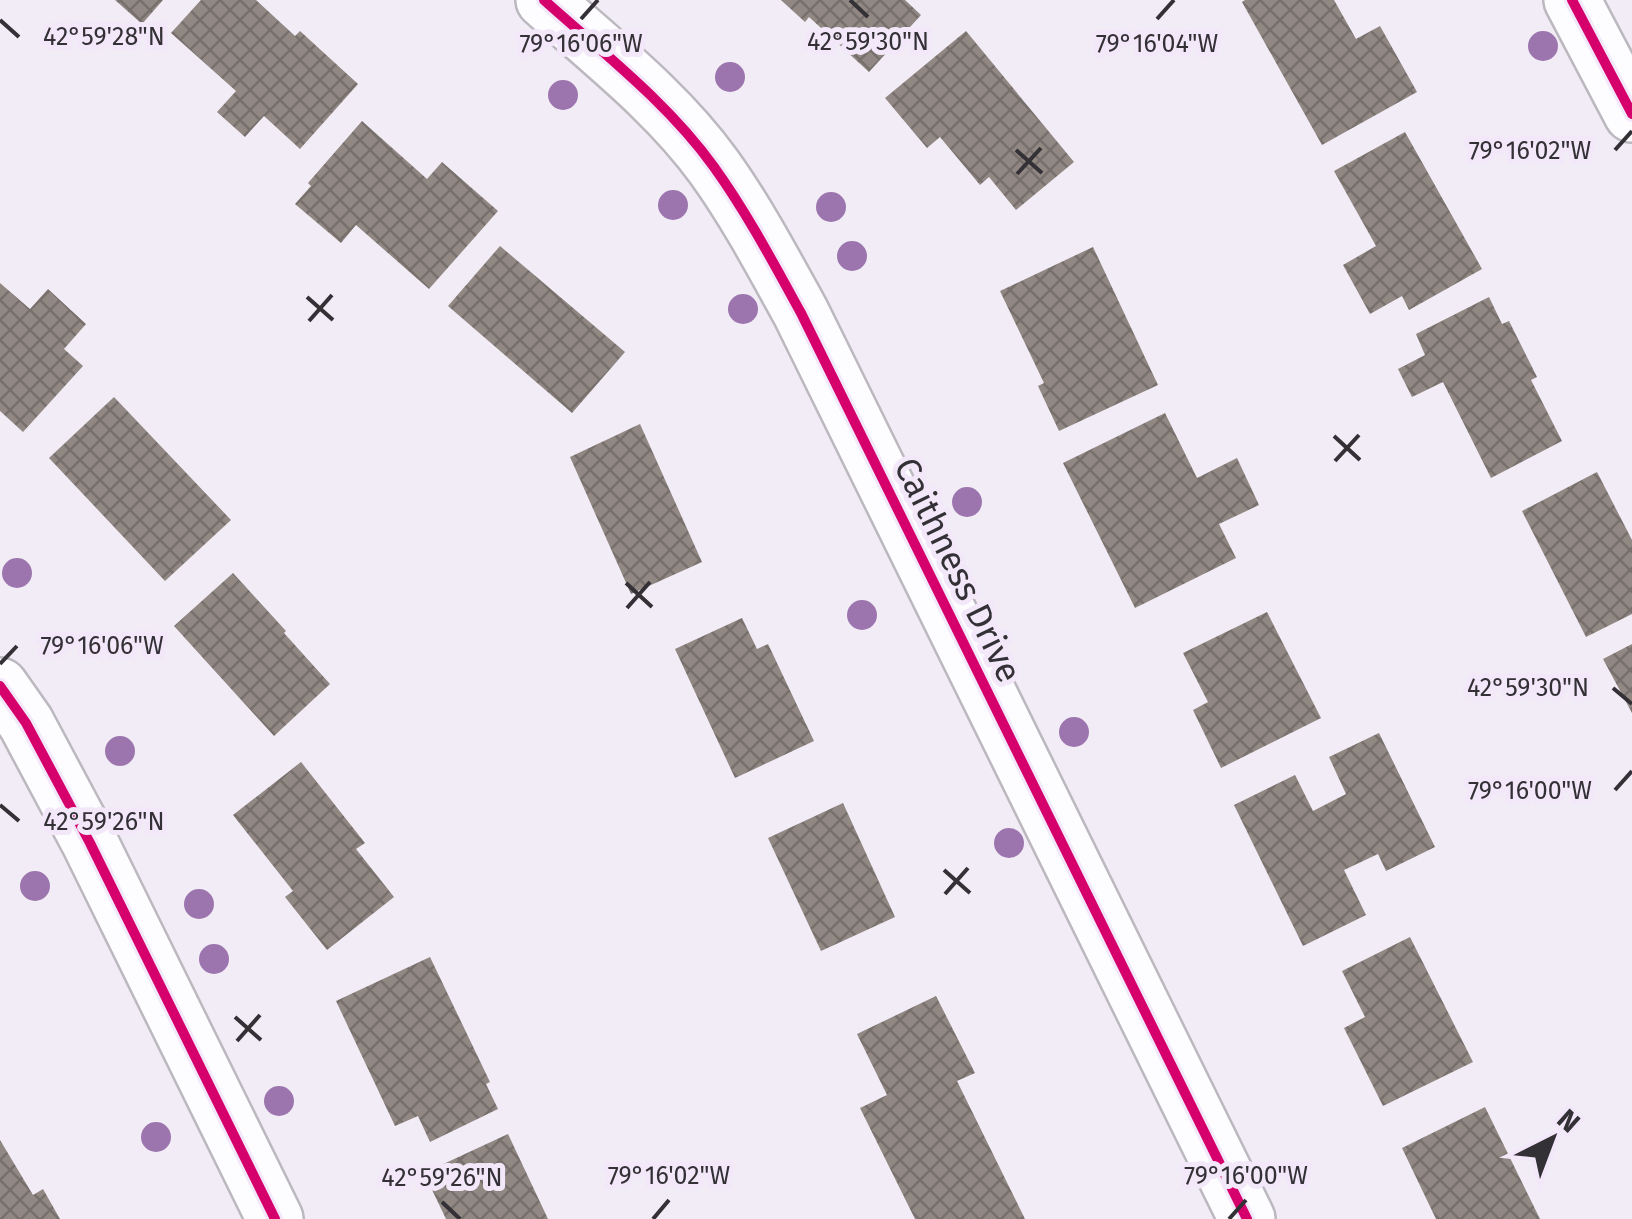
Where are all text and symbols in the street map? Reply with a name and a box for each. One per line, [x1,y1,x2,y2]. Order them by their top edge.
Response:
text: 42°59'28"N [43,22,165,52]
text: 42°59'30"N [807,27,929,57]
text: 79°16'06"W [519,29,643,59]
text: 79°16'04"W [1096,29,1219,59]
text: 79°16'02"W [1469,136,1592,166]
street label: Caithness Drive [886,451,1030,689]
text: 79°16'06"W [40,631,164,661]
text: 42°59'30"N [1467,673,1589,703]
text: 79°16'00"W [1468,776,1592,806]
text: 42°59'26"N [43,807,165,837]
north arrow [1502,1089,1602,1189]
text: N [1550,1102,1586,1139]
text: 79°16'02"W [608,1161,731,1191]
text: 79°16'00"W [1184,1161,1308,1191]
text: 42°59'26"N [381,1163,503,1193]

